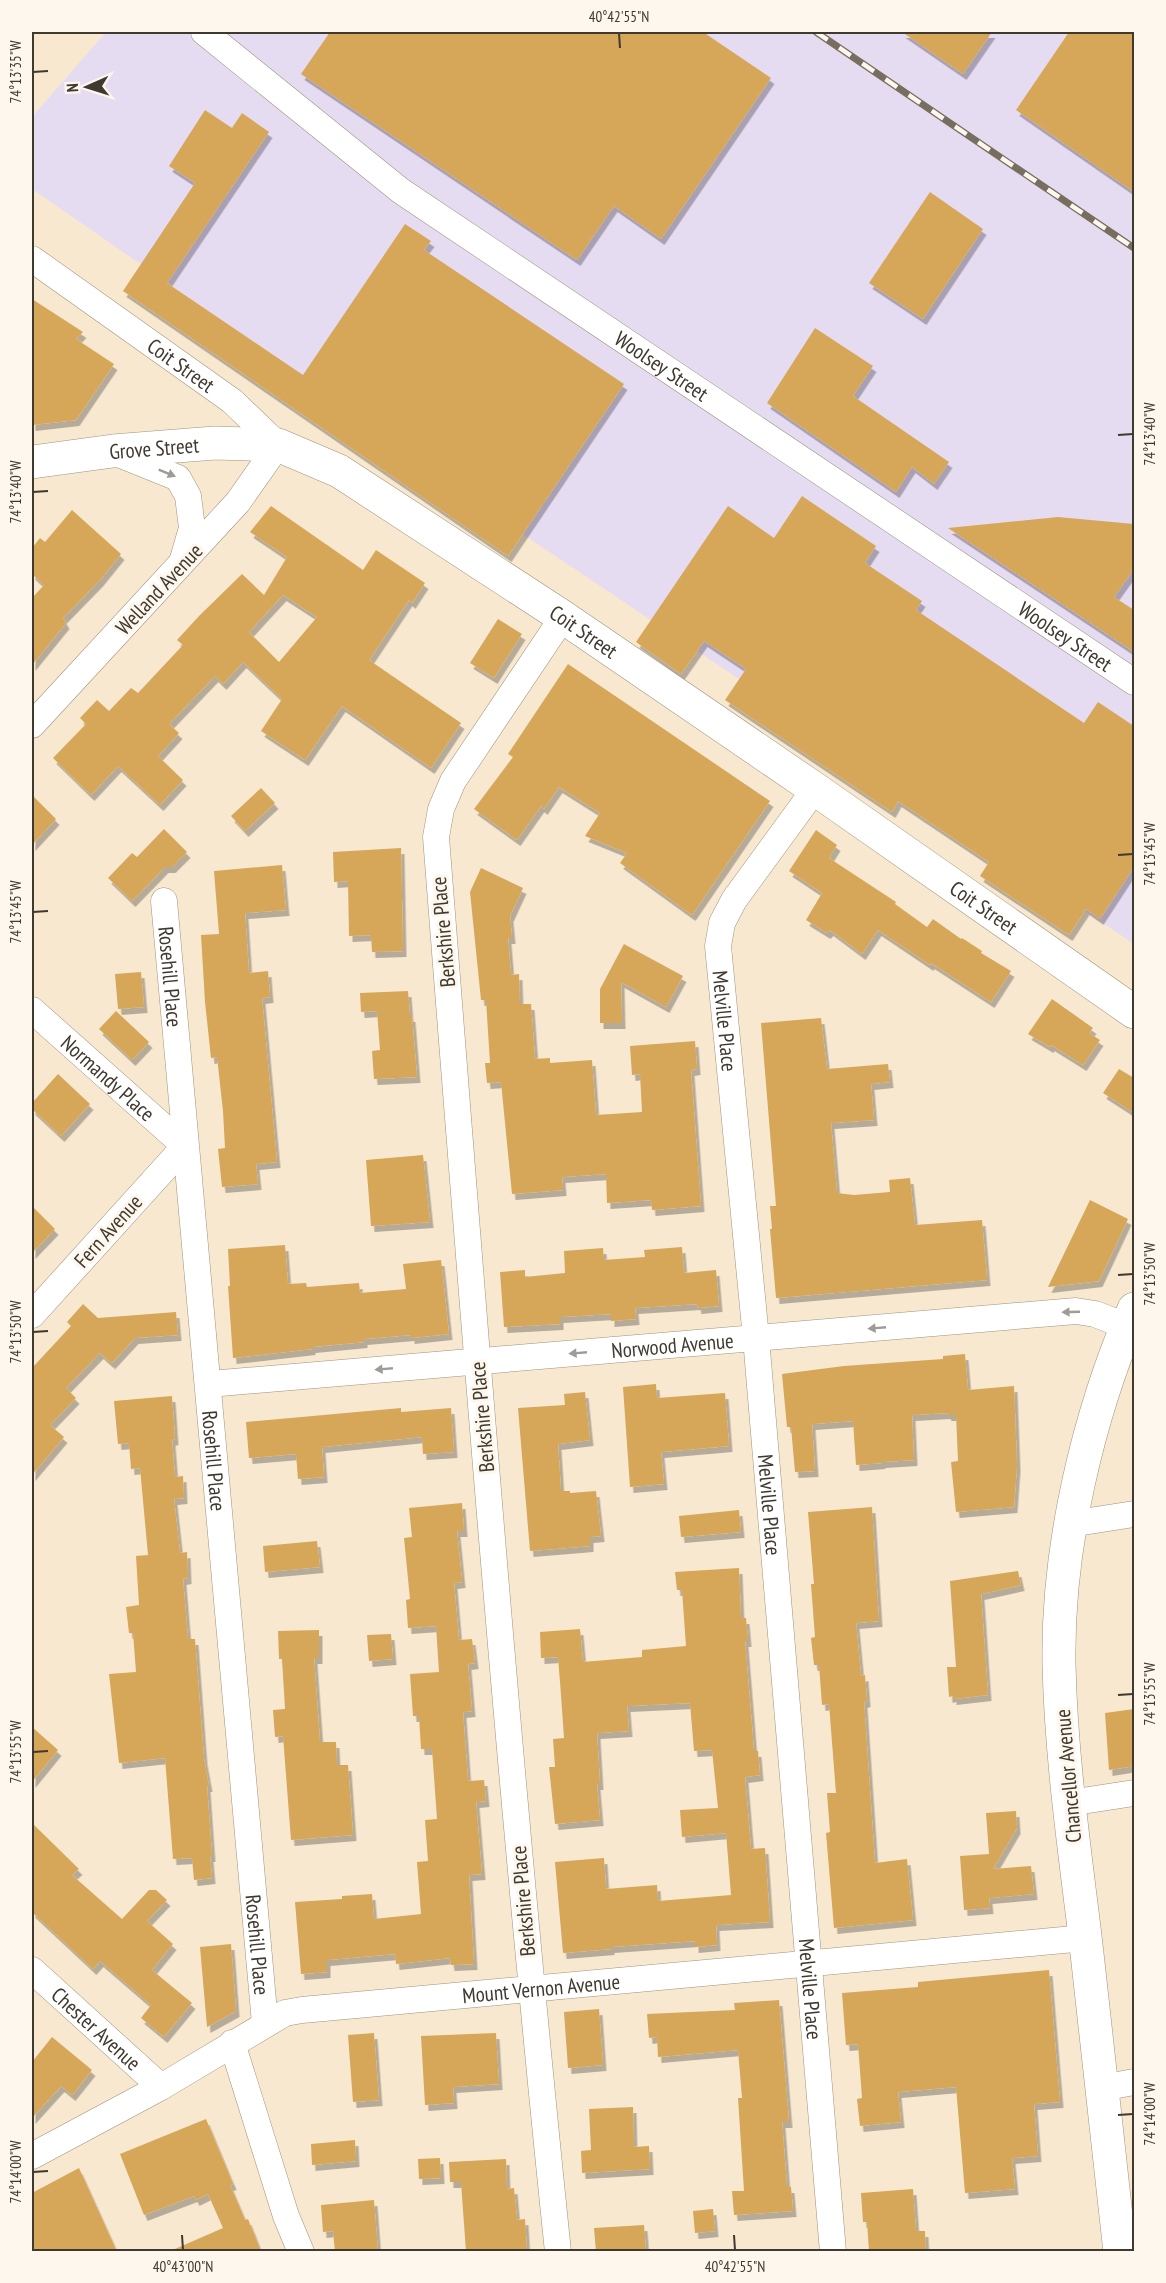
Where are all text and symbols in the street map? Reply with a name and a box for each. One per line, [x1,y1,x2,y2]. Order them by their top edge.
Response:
text: 40°42'55"N [589,7,649,26]
text: 74°13'35"W [6,40,25,104]
north arrow [57,57,117,117]
text: N [62,83,82,93]
street label: Woolsey Street [610,325,714,407]
street label: Coit Street [142,332,220,398]
text: 74°13'40"W [1140,402,1159,466]
street label: Grove Street [108,431,200,465]
text: 74°13'40"W [6,460,25,524]
one-way arrow [159,468,177,478]
street label: Welland Avenue [110,538,208,640]
street label: Woolsey Street [1014,595,1118,677]
street label: Coit Street [545,599,623,664]
text: 74°13'45"W [1140,822,1159,886]
street label: Coit Street [945,874,1023,940]
street label: Berkshire Place [425,876,461,988]
text: 74°13'45"W [6,880,25,944]
street label: Rosehill Place [153,925,189,1028]
street label: Melville Place [707,969,744,1073]
street label: Normandy Place [56,1029,161,1127]
street label: Fern Avenue [68,1189,148,1273]
text: 74°13'50"W [1140,1242,1159,1306]
text: 74°13'50"W [6,1300,25,1364]
one-way arrow [1062,1307,1081,1317]
one-way arrow [867,1323,886,1333]
street label: Norwood Avenue [610,1326,735,1364]
one-way arrow [568,1348,587,1358]
street label: Berkshire Place [464,1361,500,1473]
one-way arrow [374,1364,393,1374]
street label: Rosehill Place [196,1409,232,1512]
street label: Melville Place [752,1453,788,1556]
text: 74°13'55"W [1140,1662,1159,1726]
street label: Chancellor Avenue [1049,1708,1087,1844]
text: 74°13'55"W [6,1720,25,1784]
street label: Berkshire Place [505,1845,541,1957]
street label: Rosehill Place [240,1893,276,1996]
street label: Melville Place [793,1938,829,2041]
street label: Mount Vernon Avenue [461,1967,621,2009]
street label: Chester Avenue [46,1981,147,2076]
text: 74°14'00"W [1140,2082,1159,2146]
text: 74°14'00"W [6,2140,25,2204]
text: 40°43'00"N [153,2257,213,2276]
text: 40°42'55"N [705,2257,765,2276]

